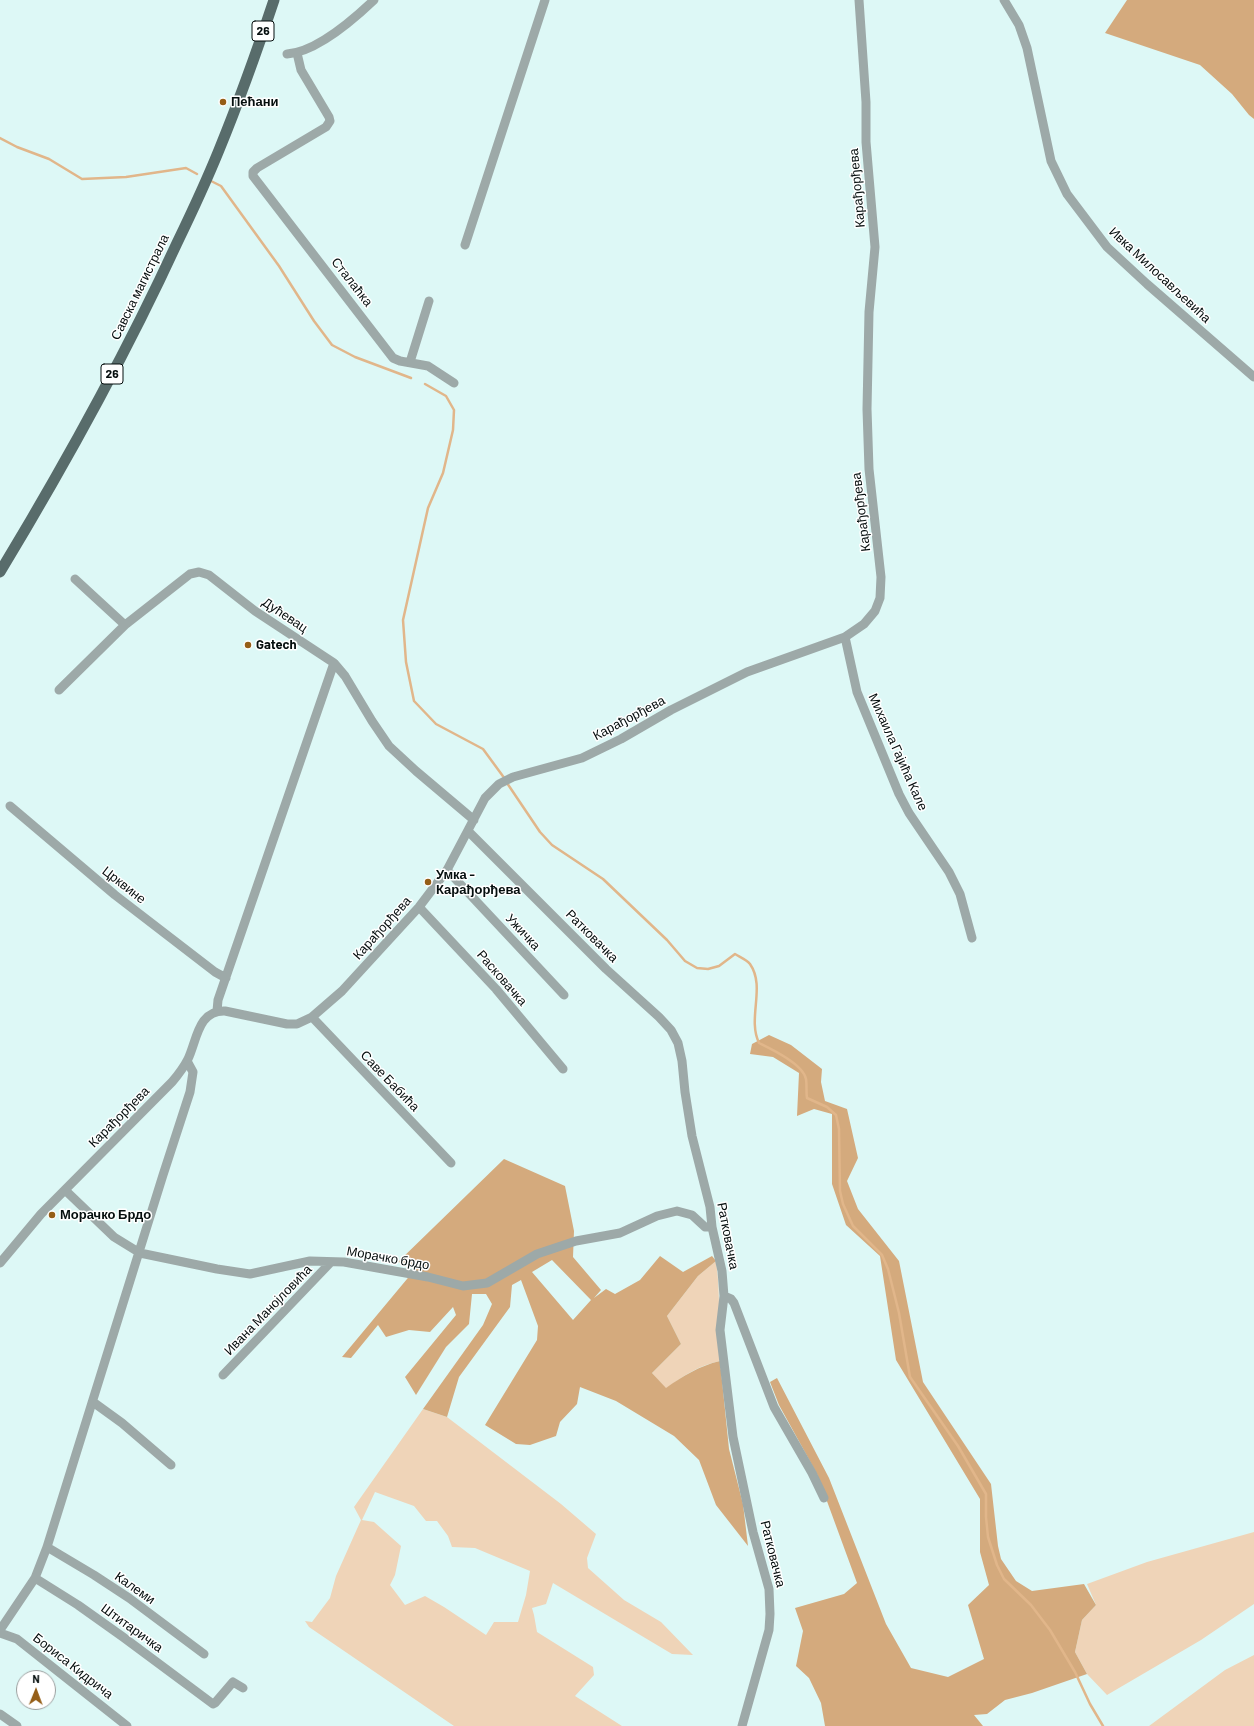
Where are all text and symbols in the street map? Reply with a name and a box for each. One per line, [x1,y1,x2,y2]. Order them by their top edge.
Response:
road number: 26 [252,21,274,41]
place label: Пећани [231,94,279,110]
marker: Пећани [218,97,228,107]
street label: Карађорђева [846,148,868,228]
street label: Ивка Милосављевића [1106,224,1214,326]
street label: Савска магистрала [108,232,172,342]
street label: Сталаћка [328,254,376,310]
road number: 26 [101,364,123,384]
street label: Карађорђева [848,472,874,552]
street label: Дућевац [259,594,311,636]
place label: Gatech [256,637,297,653]
marker: Gatech [243,640,253,650]
street label: Михаила Гајића Кале [865,691,931,813]
street label: Карађорђева [590,692,668,744]
street label: Црквине [99,863,149,907]
place label: Умка - Карађорђева [436,867,521,898]
marker: Умка - Карађорђева [423,877,433,887]
street label: Карађорђева [350,893,414,963]
street label: Ратковачка [562,906,622,966]
street label: Ужичка [502,911,544,953]
street label: Расковачка [474,947,530,1009]
street label: Саве Бабића [357,1047,423,1115]
street label: Карађорђева [85,1083,153,1151]
street label: Ратковачка [714,1201,742,1271]
place label: Морачко Брдо [60,1207,151,1223]
marker: Морачко Брдо [47,1210,57,1220]
street label: Морачко брдо [345,1243,431,1273]
street label: Ивана Манојловића [221,1262,315,1358]
street label: Ратковачка [757,1519,789,1589]
street label: Калеми [112,1568,158,1608]
street label: Штитаричка [98,1600,166,1656]
street label: Бориса Кидрича [30,1630,116,1702]
north arrow [16,1670,56,1710]
text: N [32,1672,40,1685]

